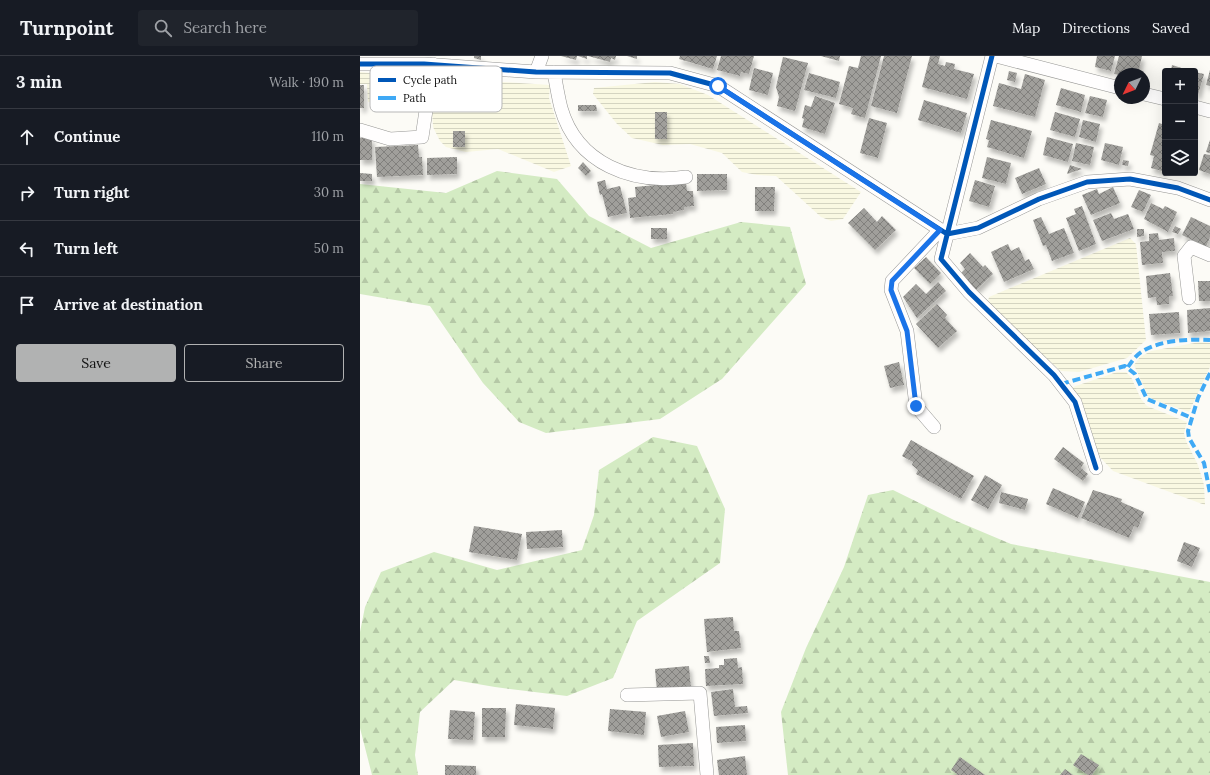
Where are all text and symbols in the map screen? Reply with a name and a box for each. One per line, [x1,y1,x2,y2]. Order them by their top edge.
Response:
search box [138,10,418,46]
text: Turnpoint [20,16,114,40]
icon: search [152,17,174,39]
text: Search here [184,18,267,37]
text: Map [1012,19,1040,37]
text: Directions [1062,19,1130,37]
text: Saved [1152,19,1190,37]
legend [370,66,502,112]
north arrow [1114,68,1150,104]
map controls [1162,68,1198,176]
button: + [1162,68,1198,104]
text: 3 min [16,71,62,93]
text: Cycle path [403,73,458,87]
text: Walk · 190 m [269,74,344,91]
route start [709,77,727,95]
text: Path [403,91,426,105]
button: − [1162,104,1198,140]
icon: ahead [16,126,38,148]
text: Continue [54,127,120,146]
text: 110 m [311,128,344,145]
button: layers [1162,140,1198,176]
icon: right [16,182,38,204]
text: Turn right [54,183,130,202]
text: 30 m [314,184,344,201]
icon: left [16,238,38,260]
text: Turn left [54,239,118,258]
text: 50 m [314,240,344,257]
icon: arrive [16,294,38,316]
text: Arrive at destination [54,295,203,314]
button: Save [16,344,176,382]
button: Share [184,344,344,382]
route end [907,397,925,415]

